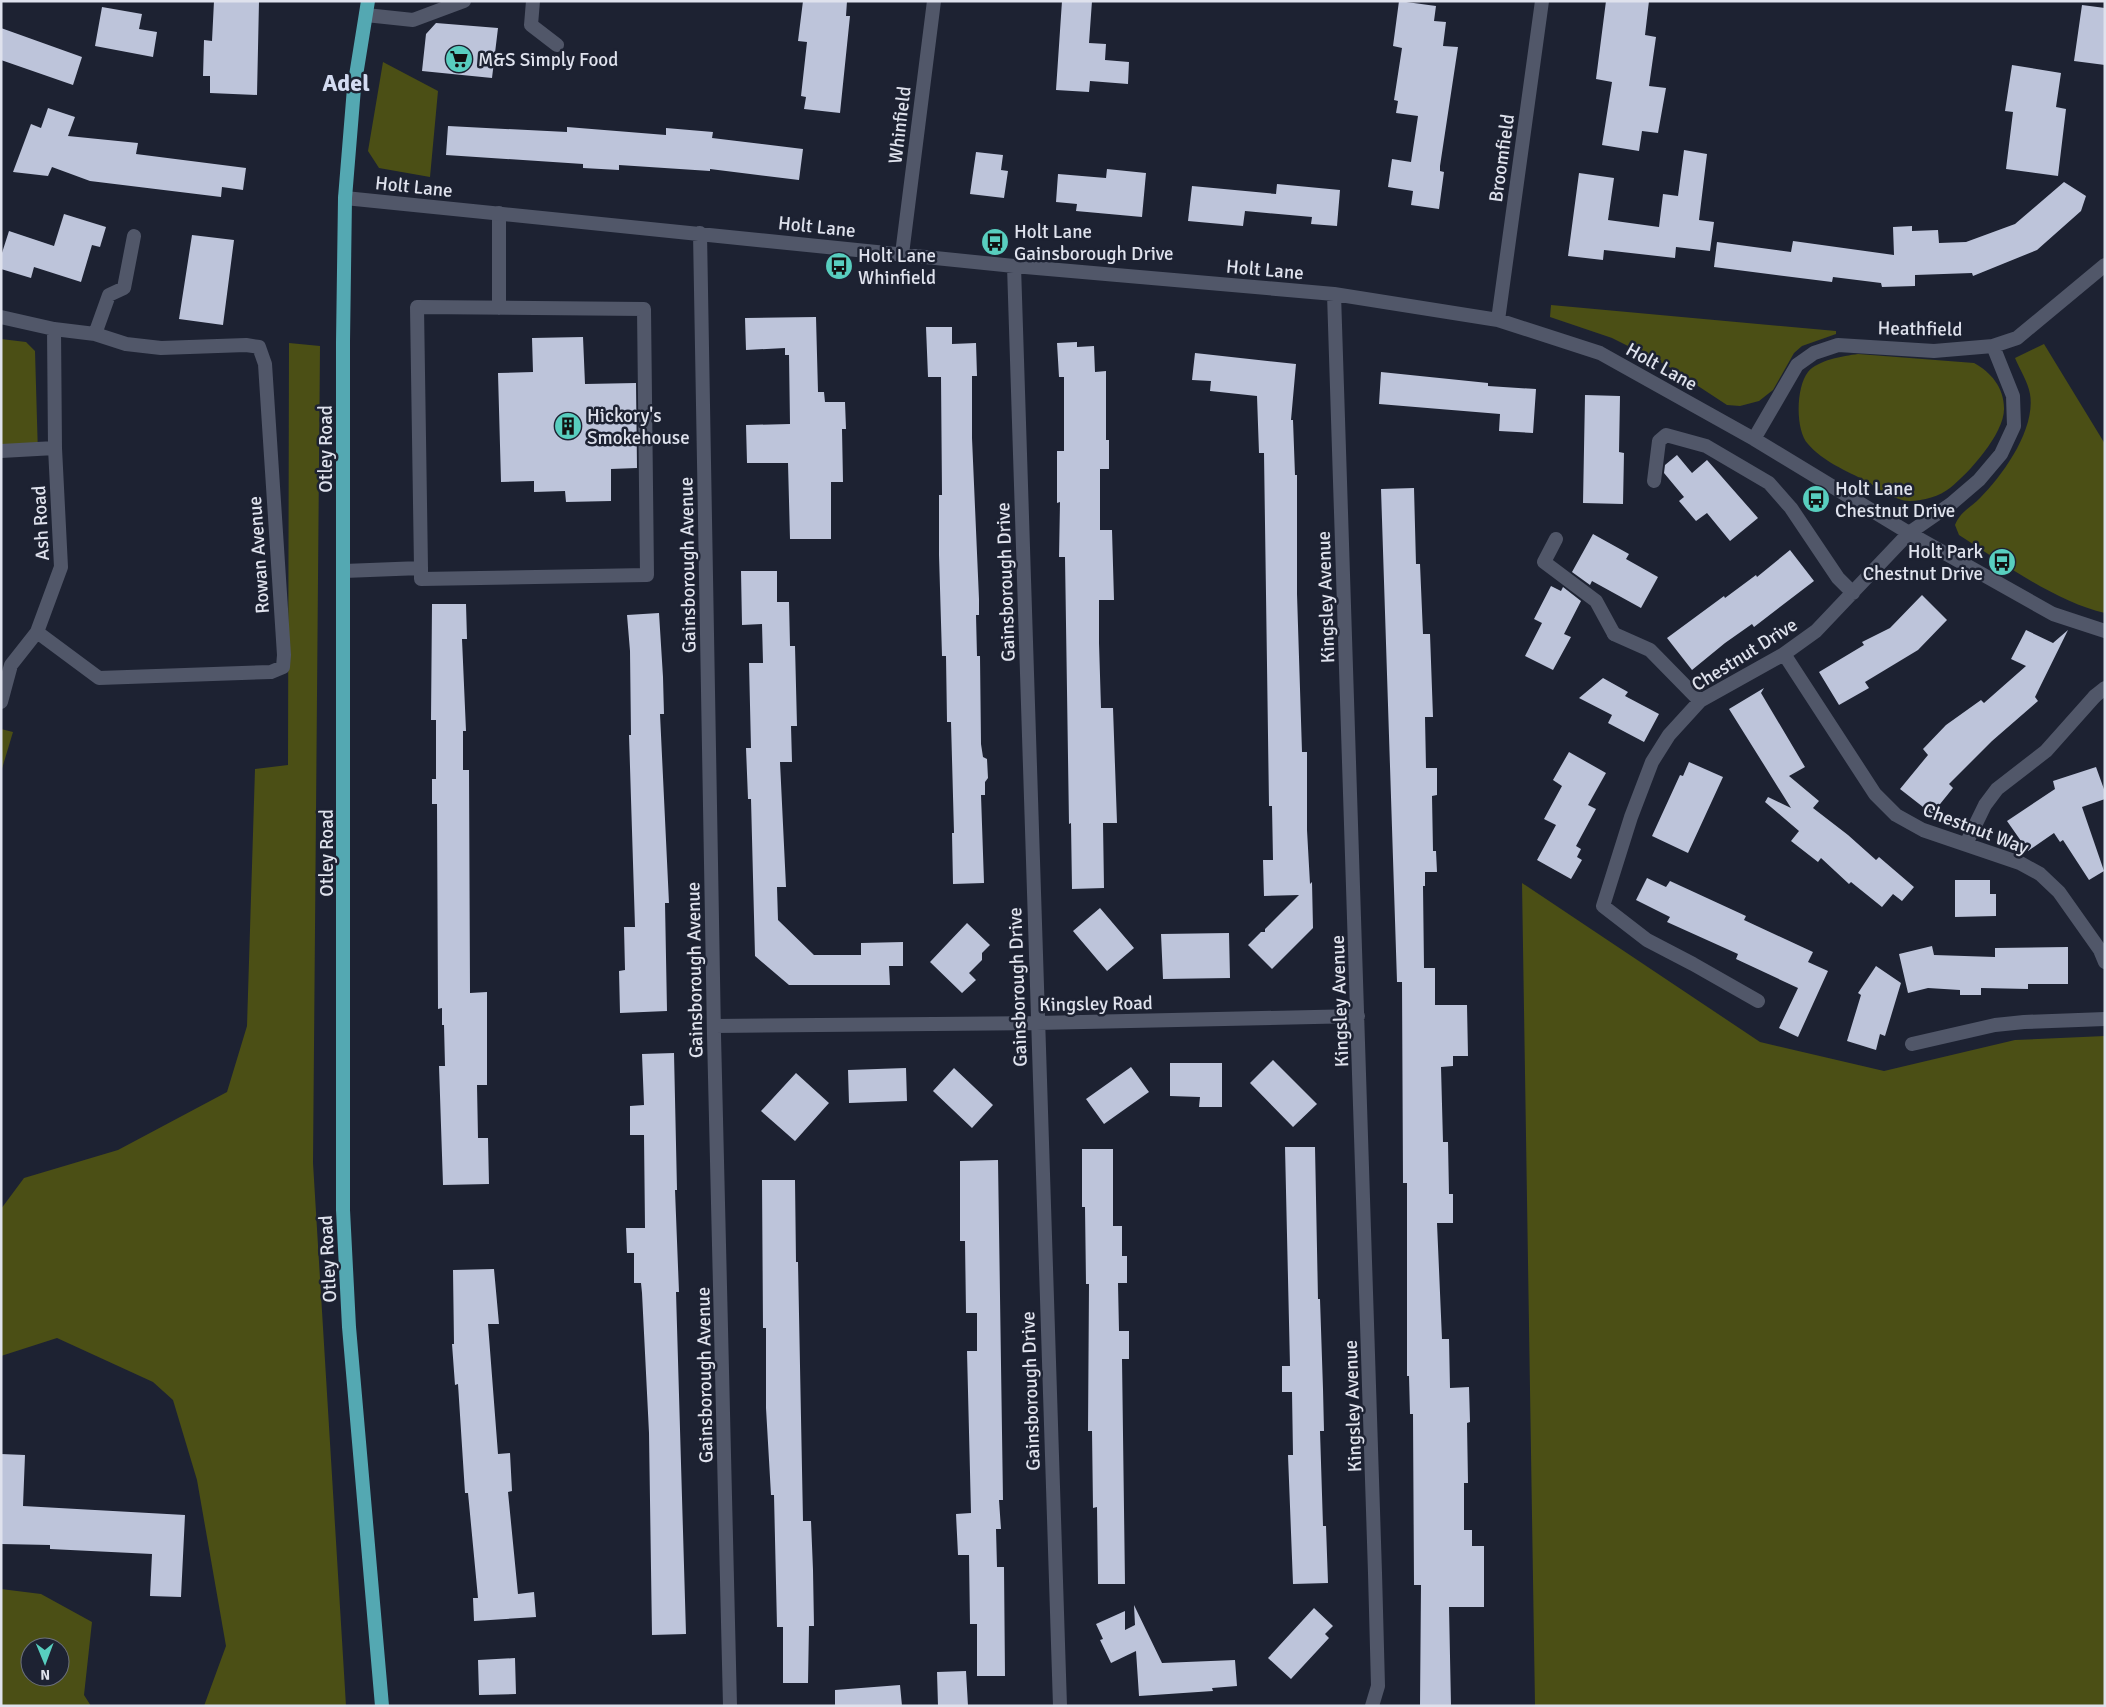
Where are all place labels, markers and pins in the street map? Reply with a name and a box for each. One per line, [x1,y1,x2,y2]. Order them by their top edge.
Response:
supermarket icon: M&S Simply Food [444,44,474,74]
place label: M&S Simply Food [478,48,618,72]
place label: Holt Lane Gainsborough Drive [1014,220,1174,266]
bus stop icon: Holt Lane Gainsborough Drive [980,227,1010,257]
place label: Holt Lane Whinfield [858,244,936,290]
bus stop icon: Holt Lane Whinfield [824,251,854,281]
place label: Hickory's Smokehouse [587,404,690,450]
building icon: Hickory's Smokehouse [553,411,583,441]
place label: Holt Lane Chestnut Drive [1835,477,1955,523]
bus stop icon: Holt Lane Chestnut Drive [1801,484,1831,514]
place label: Holt Park Chestnut Drive [1863,540,1983,586]
bus stop icon: Holt Park Chestnut Drive [1987,547,2017,577]

